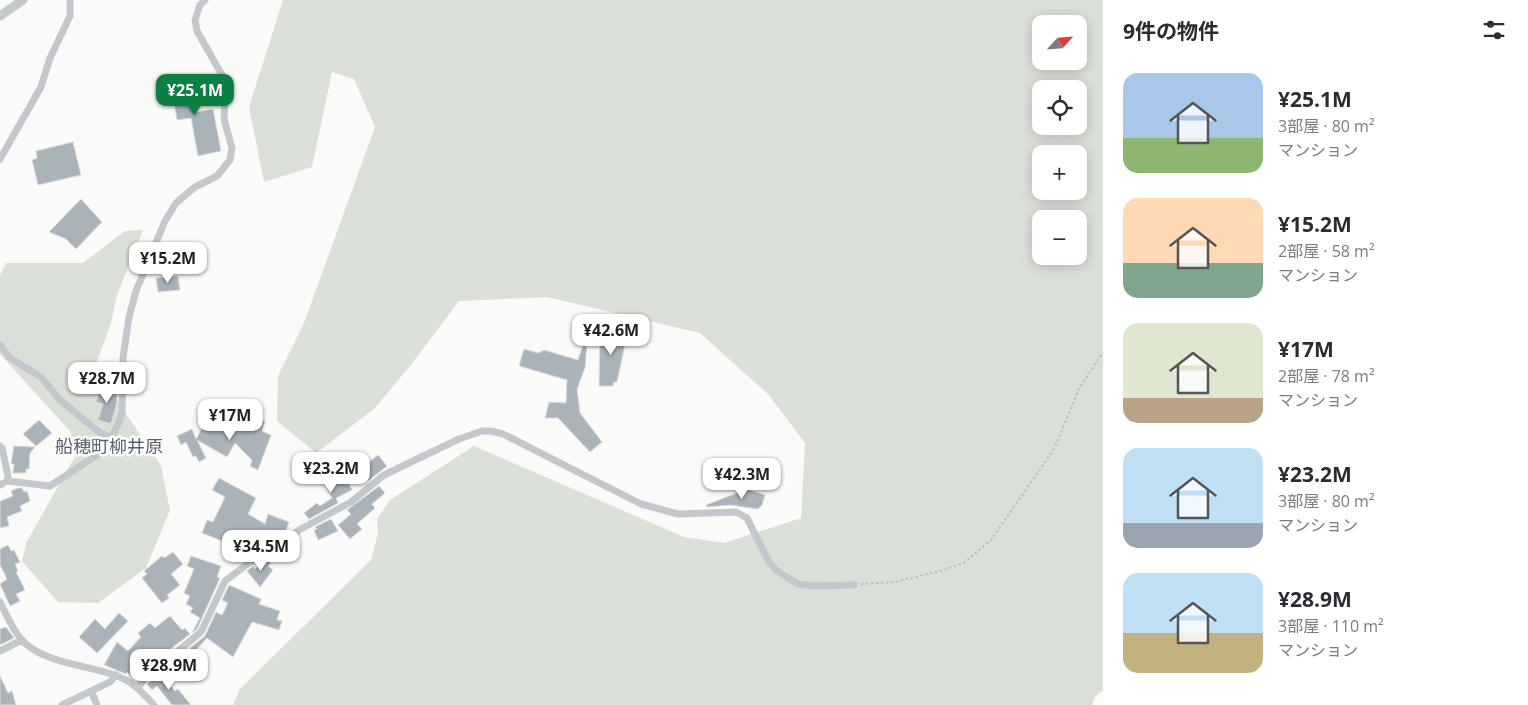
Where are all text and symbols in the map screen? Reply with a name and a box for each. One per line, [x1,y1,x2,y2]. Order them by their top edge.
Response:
north arrow [1032,15,1088,70]
map controls [1032,15,1087,265]
icon: filters [1480,16,1508,44]
text: 9件の物件 [1123,17,1219,45]
pin: ¥25.1M [154,74,236,116]
text: ¥25.1M [167,79,223,101]
button: locate [1032,80,1087,135]
text: ¥25.1M [1278,85,1352,113]
icon: home [1163,93,1223,153]
text: 3部屋 · 80 m² [1278,115,1375,137]
text: マンション [1278,139,1358,161]
button: + [1032,145,1087,200]
button: − [1032,210,1087,265]
text: ¥15.2M [1278,210,1352,238]
icon: home [1163,218,1223,278]
text: 2部屋 · 58 m² [1278,240,1375,262]
pin: ¥15.2M [127,242,209,284]
text: ¥15.2M [140,247,196,269]
text: マンション [1278,264,1358,286]
pin: ¥42.6M [570,314,652,356]
text: ¥42.6M [583,319,639,341]
text: ¥17M [1278,335,1334,363]
icon: home [1163,343,1223,403]
pin: ¥28.7M [66,362,148,404]
text: 2部屋 · 78 m² [1278,365,1375,387]
text: ¥28.7M [79,367,135,389]
text: マンション [1278,389,1358,411]
pin: ¥17M [200,398,260,441]
text: ¥17M [209,404,251,426]
district label: 船穂町柳井原 [55,434,163,458]
pin: ¥23.2M [290,452,372,494]
text: ¥23.2M [303,457,359,479]
pin: ¥42.3M [701,458,783,500]
text: ¥23.2M [1278,460,1352,488]
text: ¥42.3M [714,463,770,485]
icon: home [1163,468,1223,528]
text: 3部屋 · 80 m² [1278,490,1375,512]
text: マンション [1278,514,1358,536]
pin: ¥34.5M [220,530,302,572]
text: ¥34.5M [233,535,289,557]
text: ¥28.9M [1278,585,1352,613]
icon: home [1163,593,1223,653]
text: 3部屋 · 110 m² [1278,615,1384,637]
text: マンション [1278,639,1358,661]
pin: ¥28.9M [128,648,210,691]
text: ¥28.9M [141,654,197,676]

